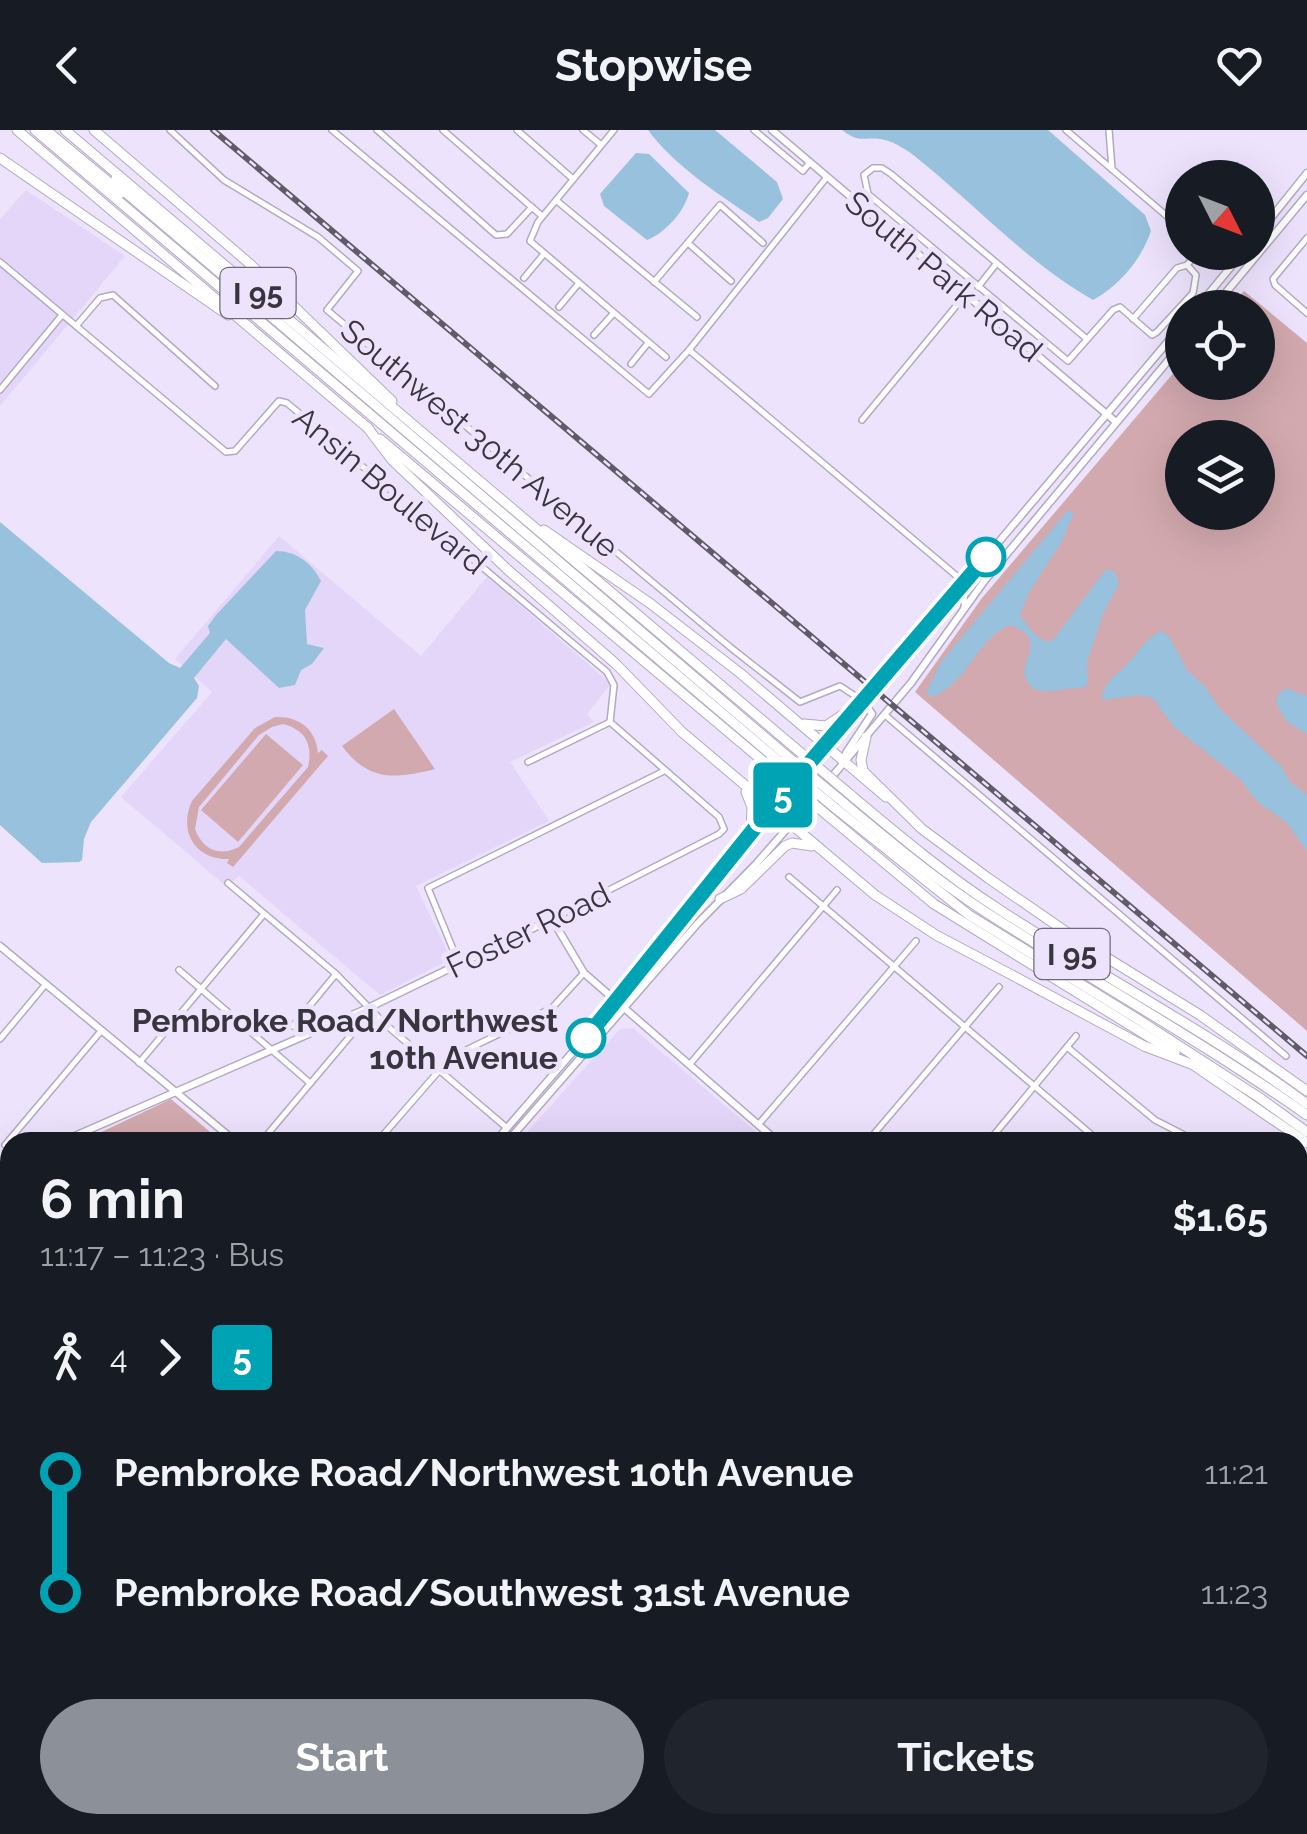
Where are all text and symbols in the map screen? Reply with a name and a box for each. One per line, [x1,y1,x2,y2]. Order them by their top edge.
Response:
icon: back [40,38,95,93]
icon: heart [1212,38,1267,93]
text: Stopwise [555,39,752,92]
north arrow [1165,160,1275,270]
map controls [1165,160,1275,530]
street label: South Park Road [838,183,1050,369]
road number: I 95 [220,268,296,318]
button: locate [1165,290,1275,400]
street label: Southwest 30th Avenue [334,311,626,565]
street label: Ansin Boulevard [286,398,494,582]
button: layers [1165,420,1275,530]
unlabelled marker [967,538,1005,576]
line badge: 5 [750,762,816,828]
text: 5 [773,775,793,816]
street label: Foster Road [440,875,616,985]
road number: I 95 [1034,929,1110,979]
place label: Pembroke Road/Northwest 10th Avenue [132,1002,558,1076]
marker: Pembroke Road/Northwest 10th Avenue [567,1019,605,1057]
text: 6 min [40,1166,185,1231]
text: $1.65 [1172,1195,1268,1240]
text: 11:17 – 11:23 · Bus [40,1236,284,1273]
icon: walk [40,1330,95,1385]
icon: forward [142,1330,197,1385]
text: 5 [232,1337,252,1378]
text: 4 [110,1339,127,1376]
text: Pembroke Road/Northwest 10th Avenue [114,1450,854,1495]
text: 11:21 [1204,1454,1268,1491]
text: Pembroke Road/Southwest 31st Avenue [114,1570,850,1615]
text: 11:23 [1201,1574,1268,1611]
button: Start [40,1699,644,1814]
button: Tickets [664,1699,1268,1814]

